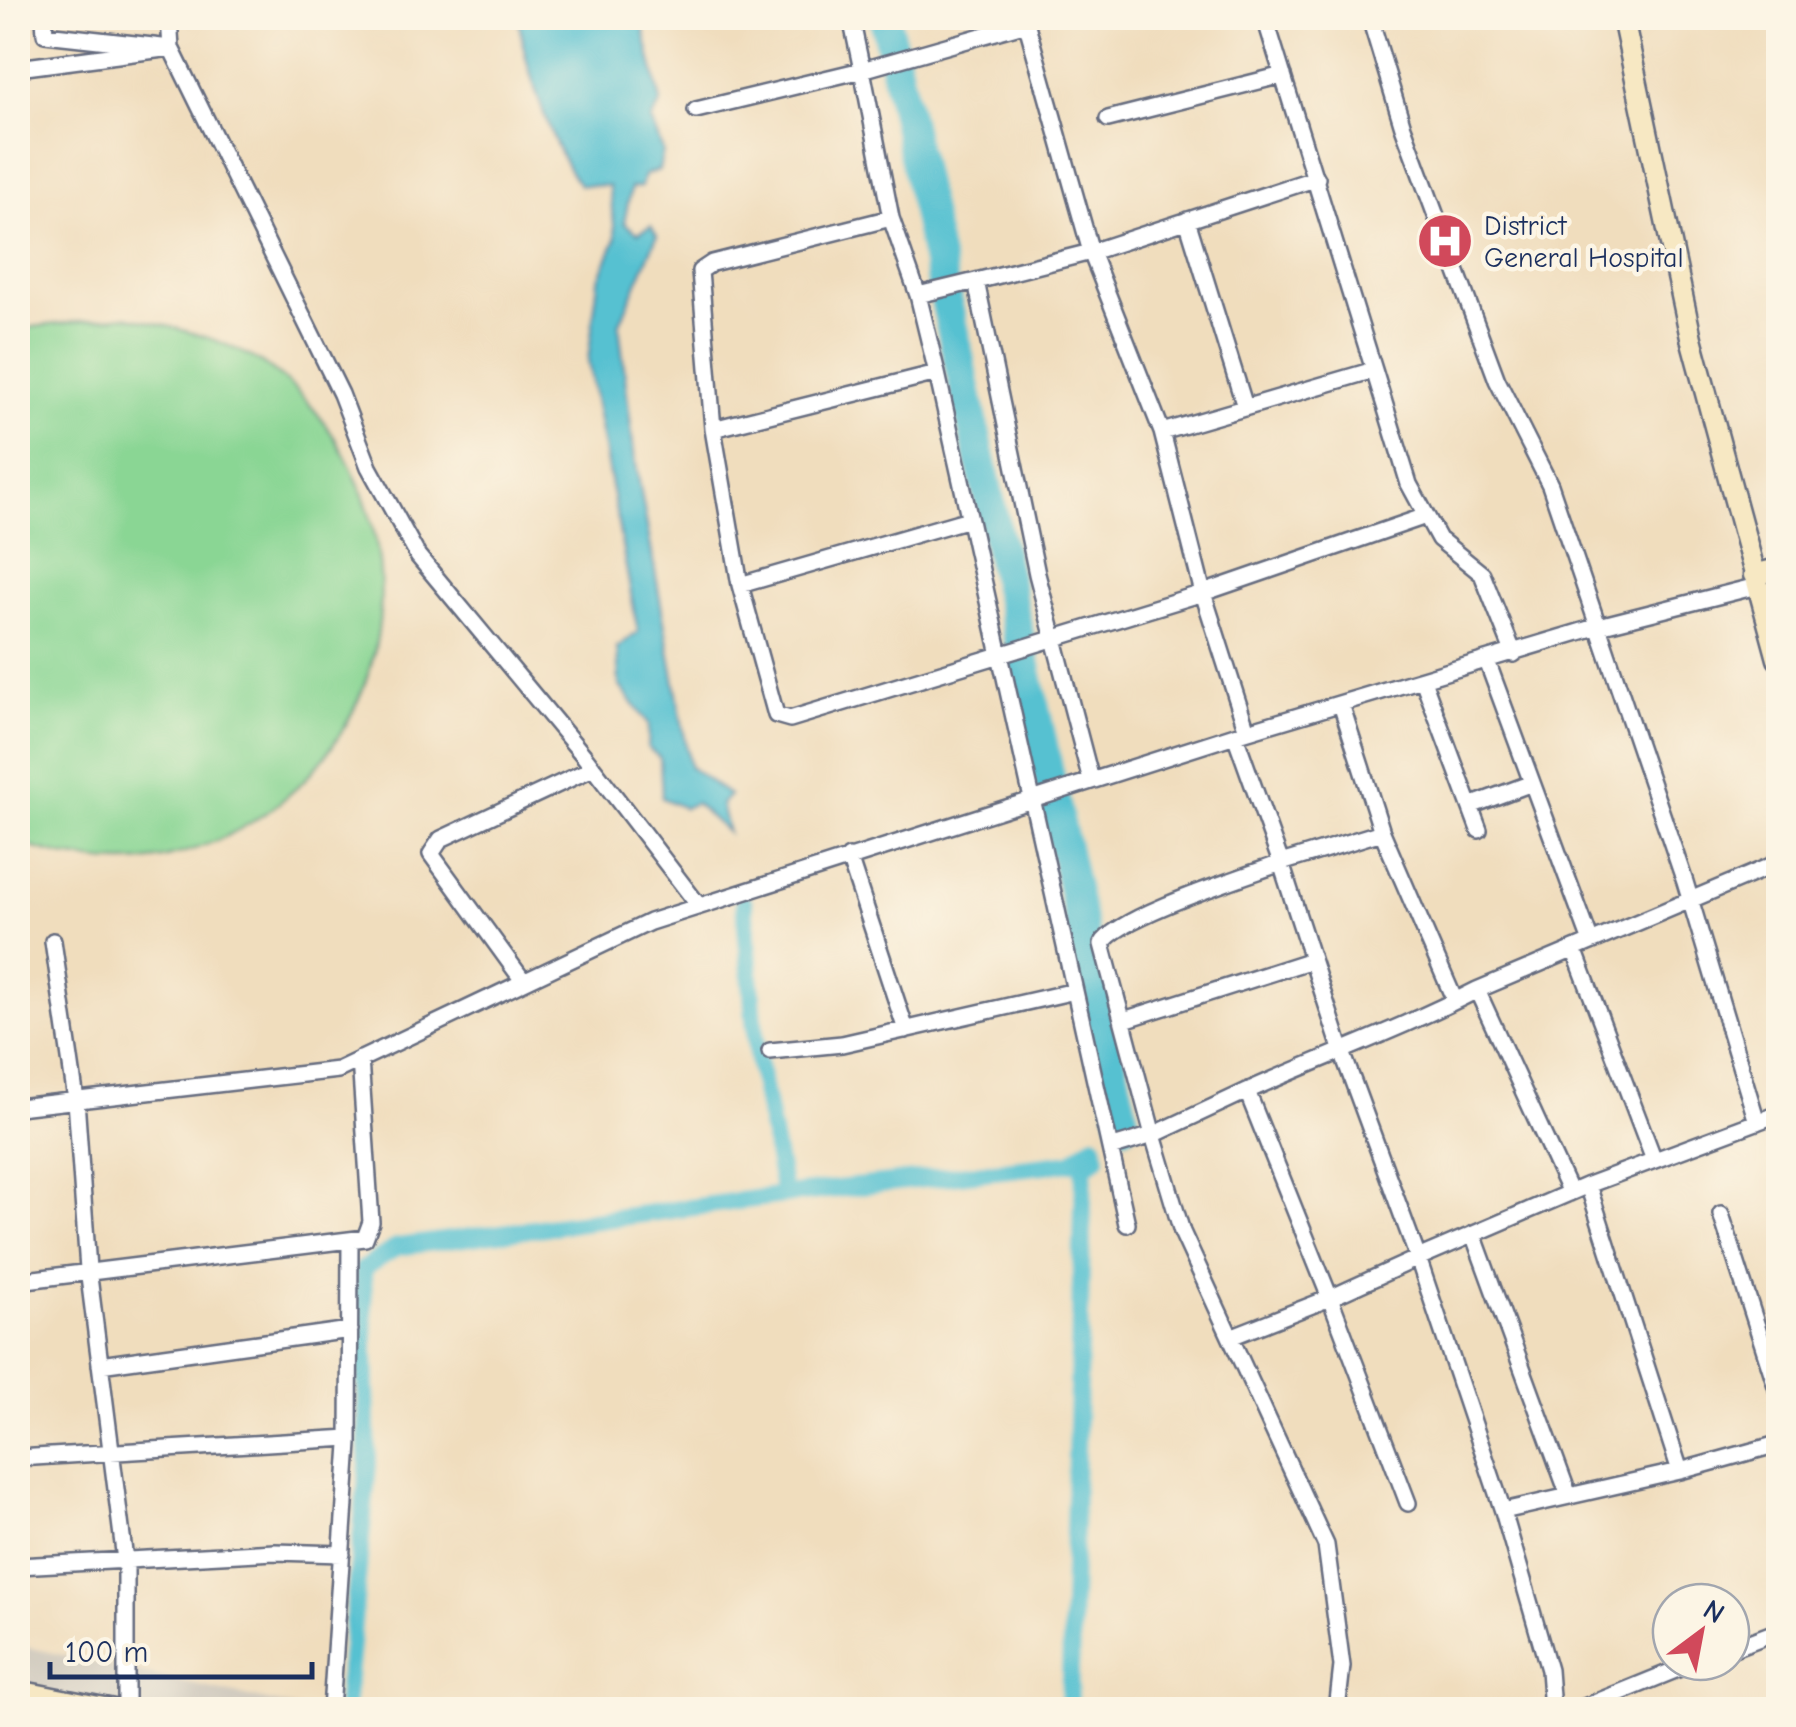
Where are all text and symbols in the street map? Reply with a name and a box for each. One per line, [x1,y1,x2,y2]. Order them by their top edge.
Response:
place label: District General Hospital [1484,210,1684,274]
hospital icon: District General Hospital [1415,211,1475,271]
north arrow [1651,1582,1751,1682]
text: N [1697,1593,1730,1630]
scale bar [50,1617,312,1679]
text: 100 m [65,1635,148,1670]

